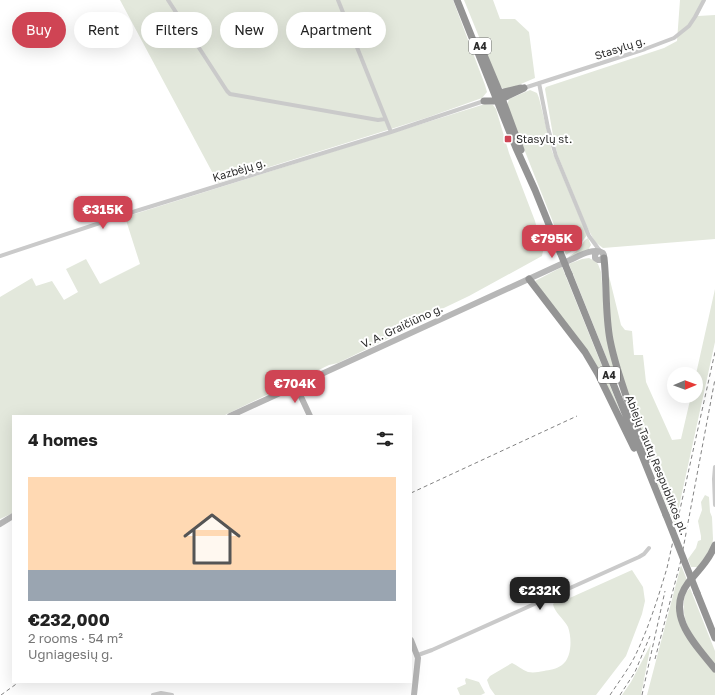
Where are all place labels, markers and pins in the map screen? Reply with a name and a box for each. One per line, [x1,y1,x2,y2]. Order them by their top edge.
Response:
place label: Stasylų st. [516,132,572,145]
marker: Stasylų st. [503,134,513,144]
pin: €315K [75,196,131,230]
pin: €795K [524,225,580,259]
pin: €704K [267,370,323,404]
pin: €232K [512,577,568,611]

